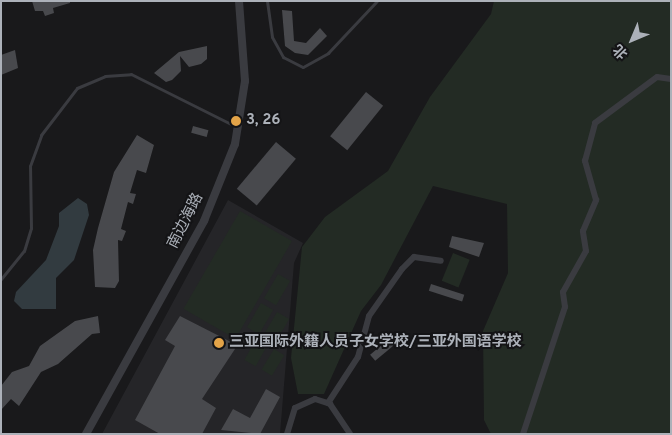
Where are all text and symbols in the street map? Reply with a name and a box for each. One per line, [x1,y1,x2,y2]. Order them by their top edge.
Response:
north arrow [607,15,657,65]
text: 北 [610,40,632,62]
place label: 3, 26 [246,112,281,130]
marker: 3, 26 [230,115,242,127]
street label: 南边海路 [164,190,208,252]
place label: 三亚国际外籍人员子女学校/三亚外国语学校 [229,334,522,352]
marker: 三亚国际外籍人员子女学校/三亚外国语学校 [213,337,225,349]

